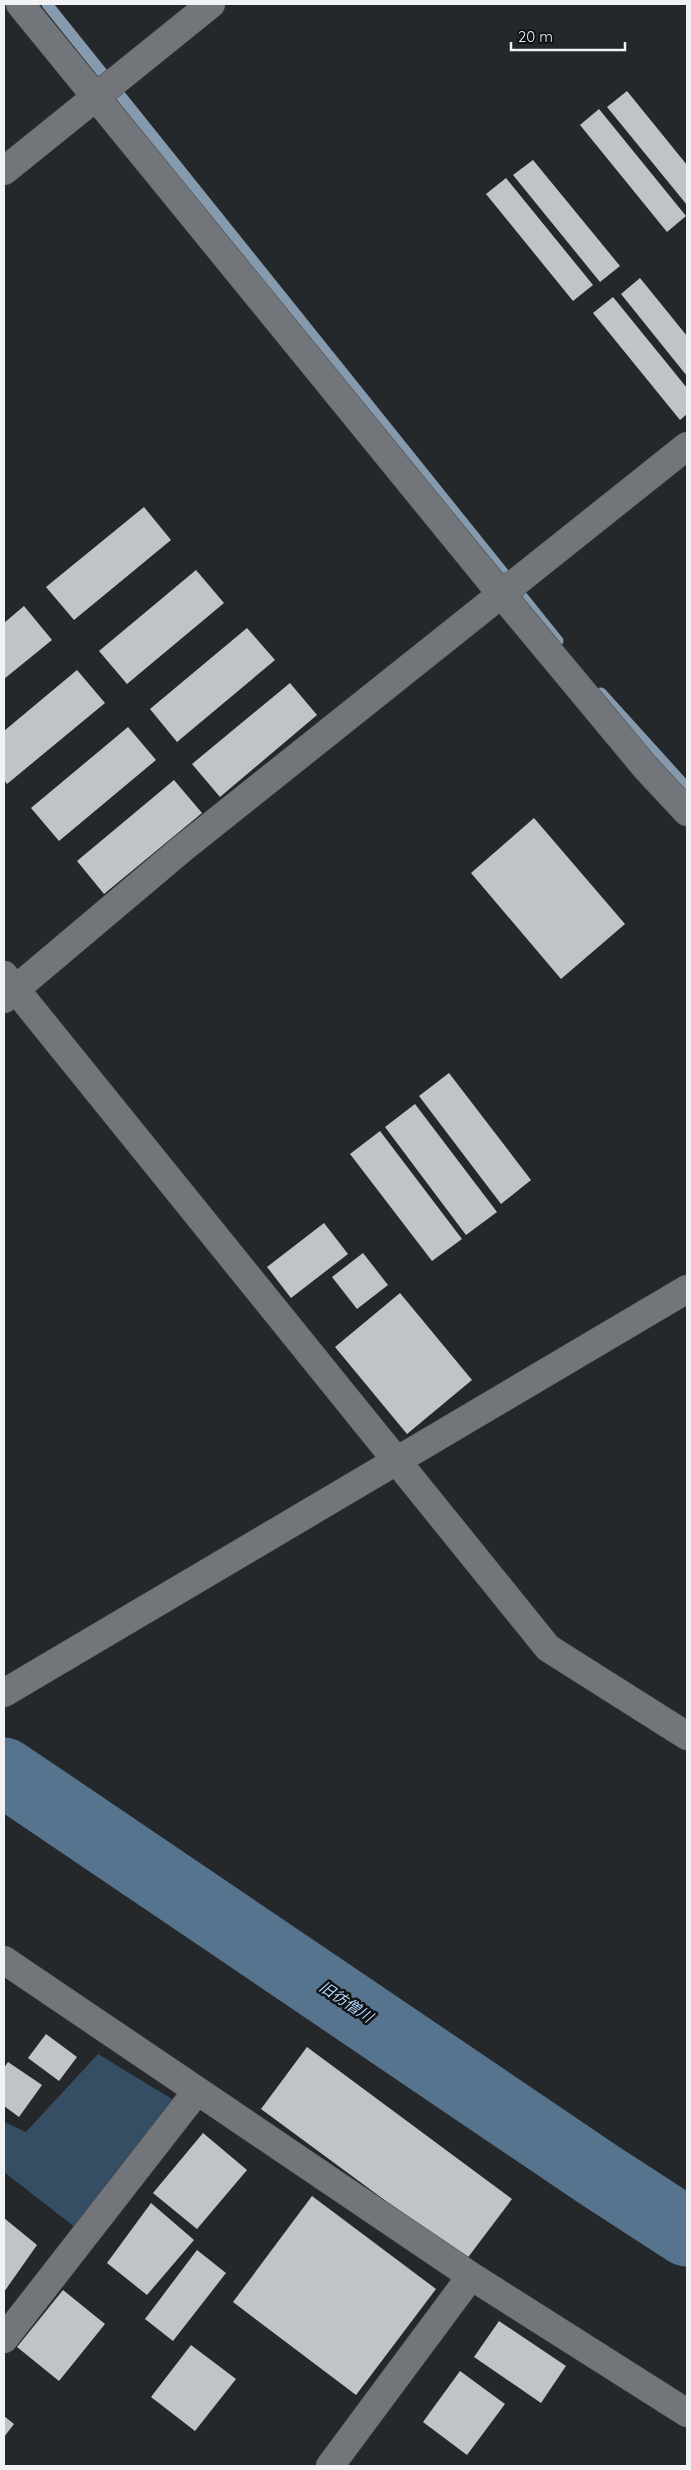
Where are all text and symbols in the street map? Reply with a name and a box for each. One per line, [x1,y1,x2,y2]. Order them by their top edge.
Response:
scale bar [511,20,625,52]
text: 20 m [518,27,553,46]
water label: 旧彷僧川 [316,1977,378,2027]

